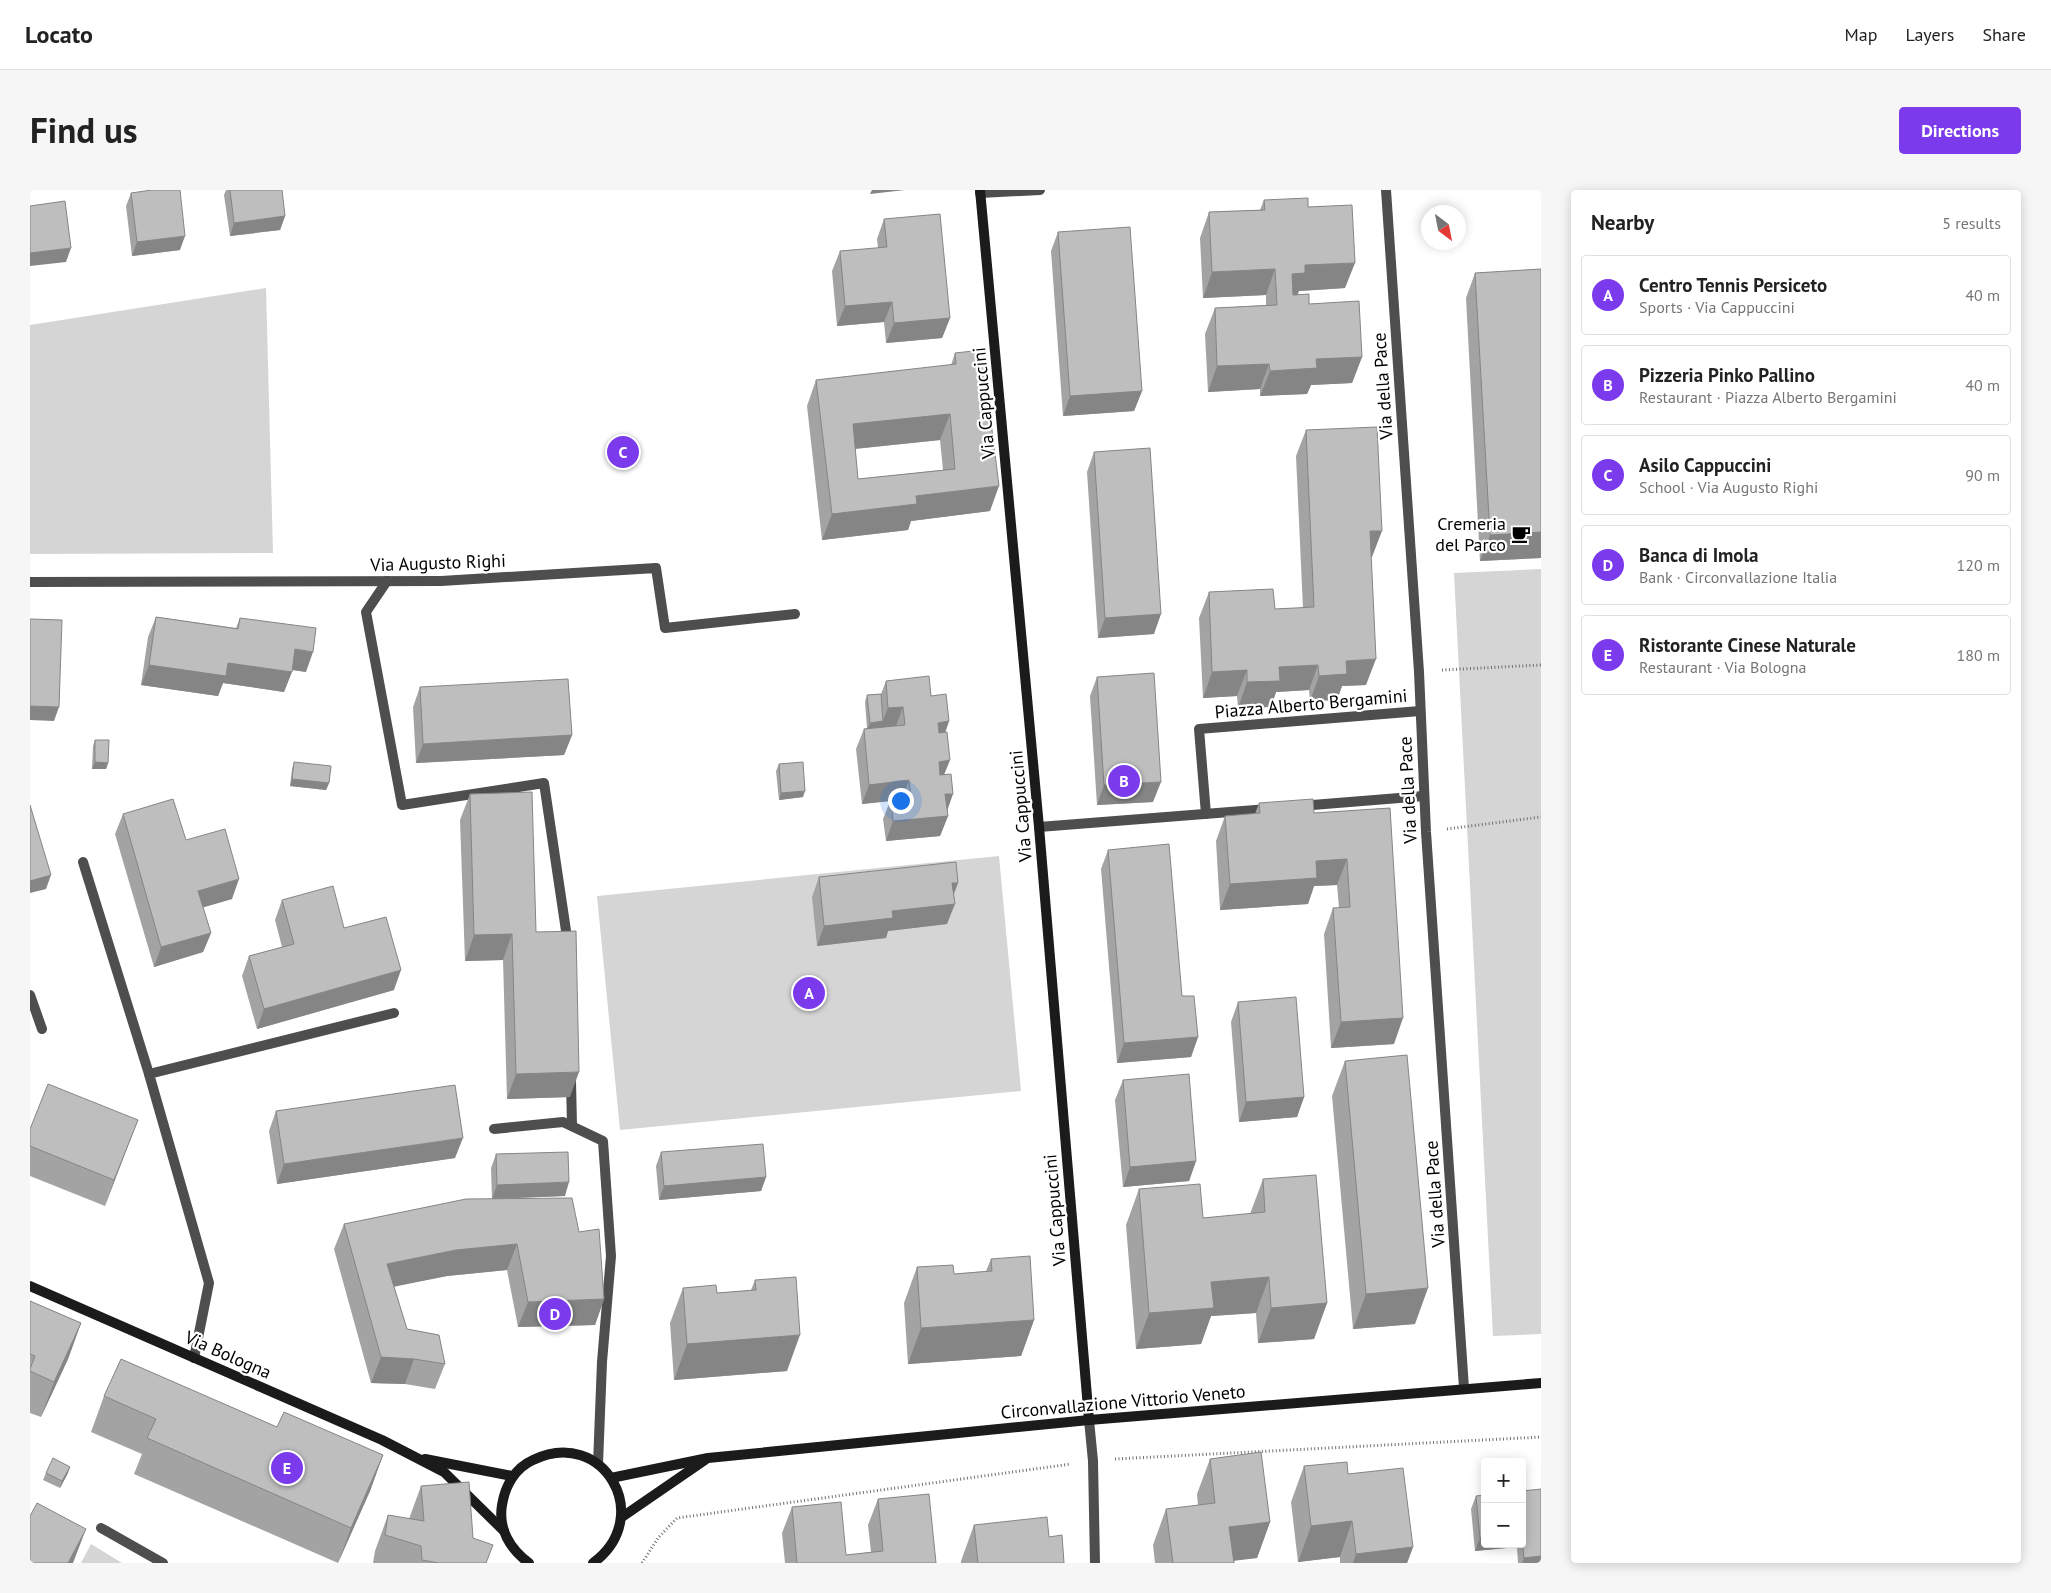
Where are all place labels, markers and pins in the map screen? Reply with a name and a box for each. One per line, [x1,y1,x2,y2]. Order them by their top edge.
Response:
pin: C [607,433,639,471]
place label: Cremeria del Parco [1435,512,1506,556]
cafe icon: Cremeria del Parco [1510,523,1532,545]
pin: B [1108,762,1140,800]
pin: A [793,974,825,1012]
pin: D [539,1295,571,1333]
pin: E [271,1449,303,1487]

